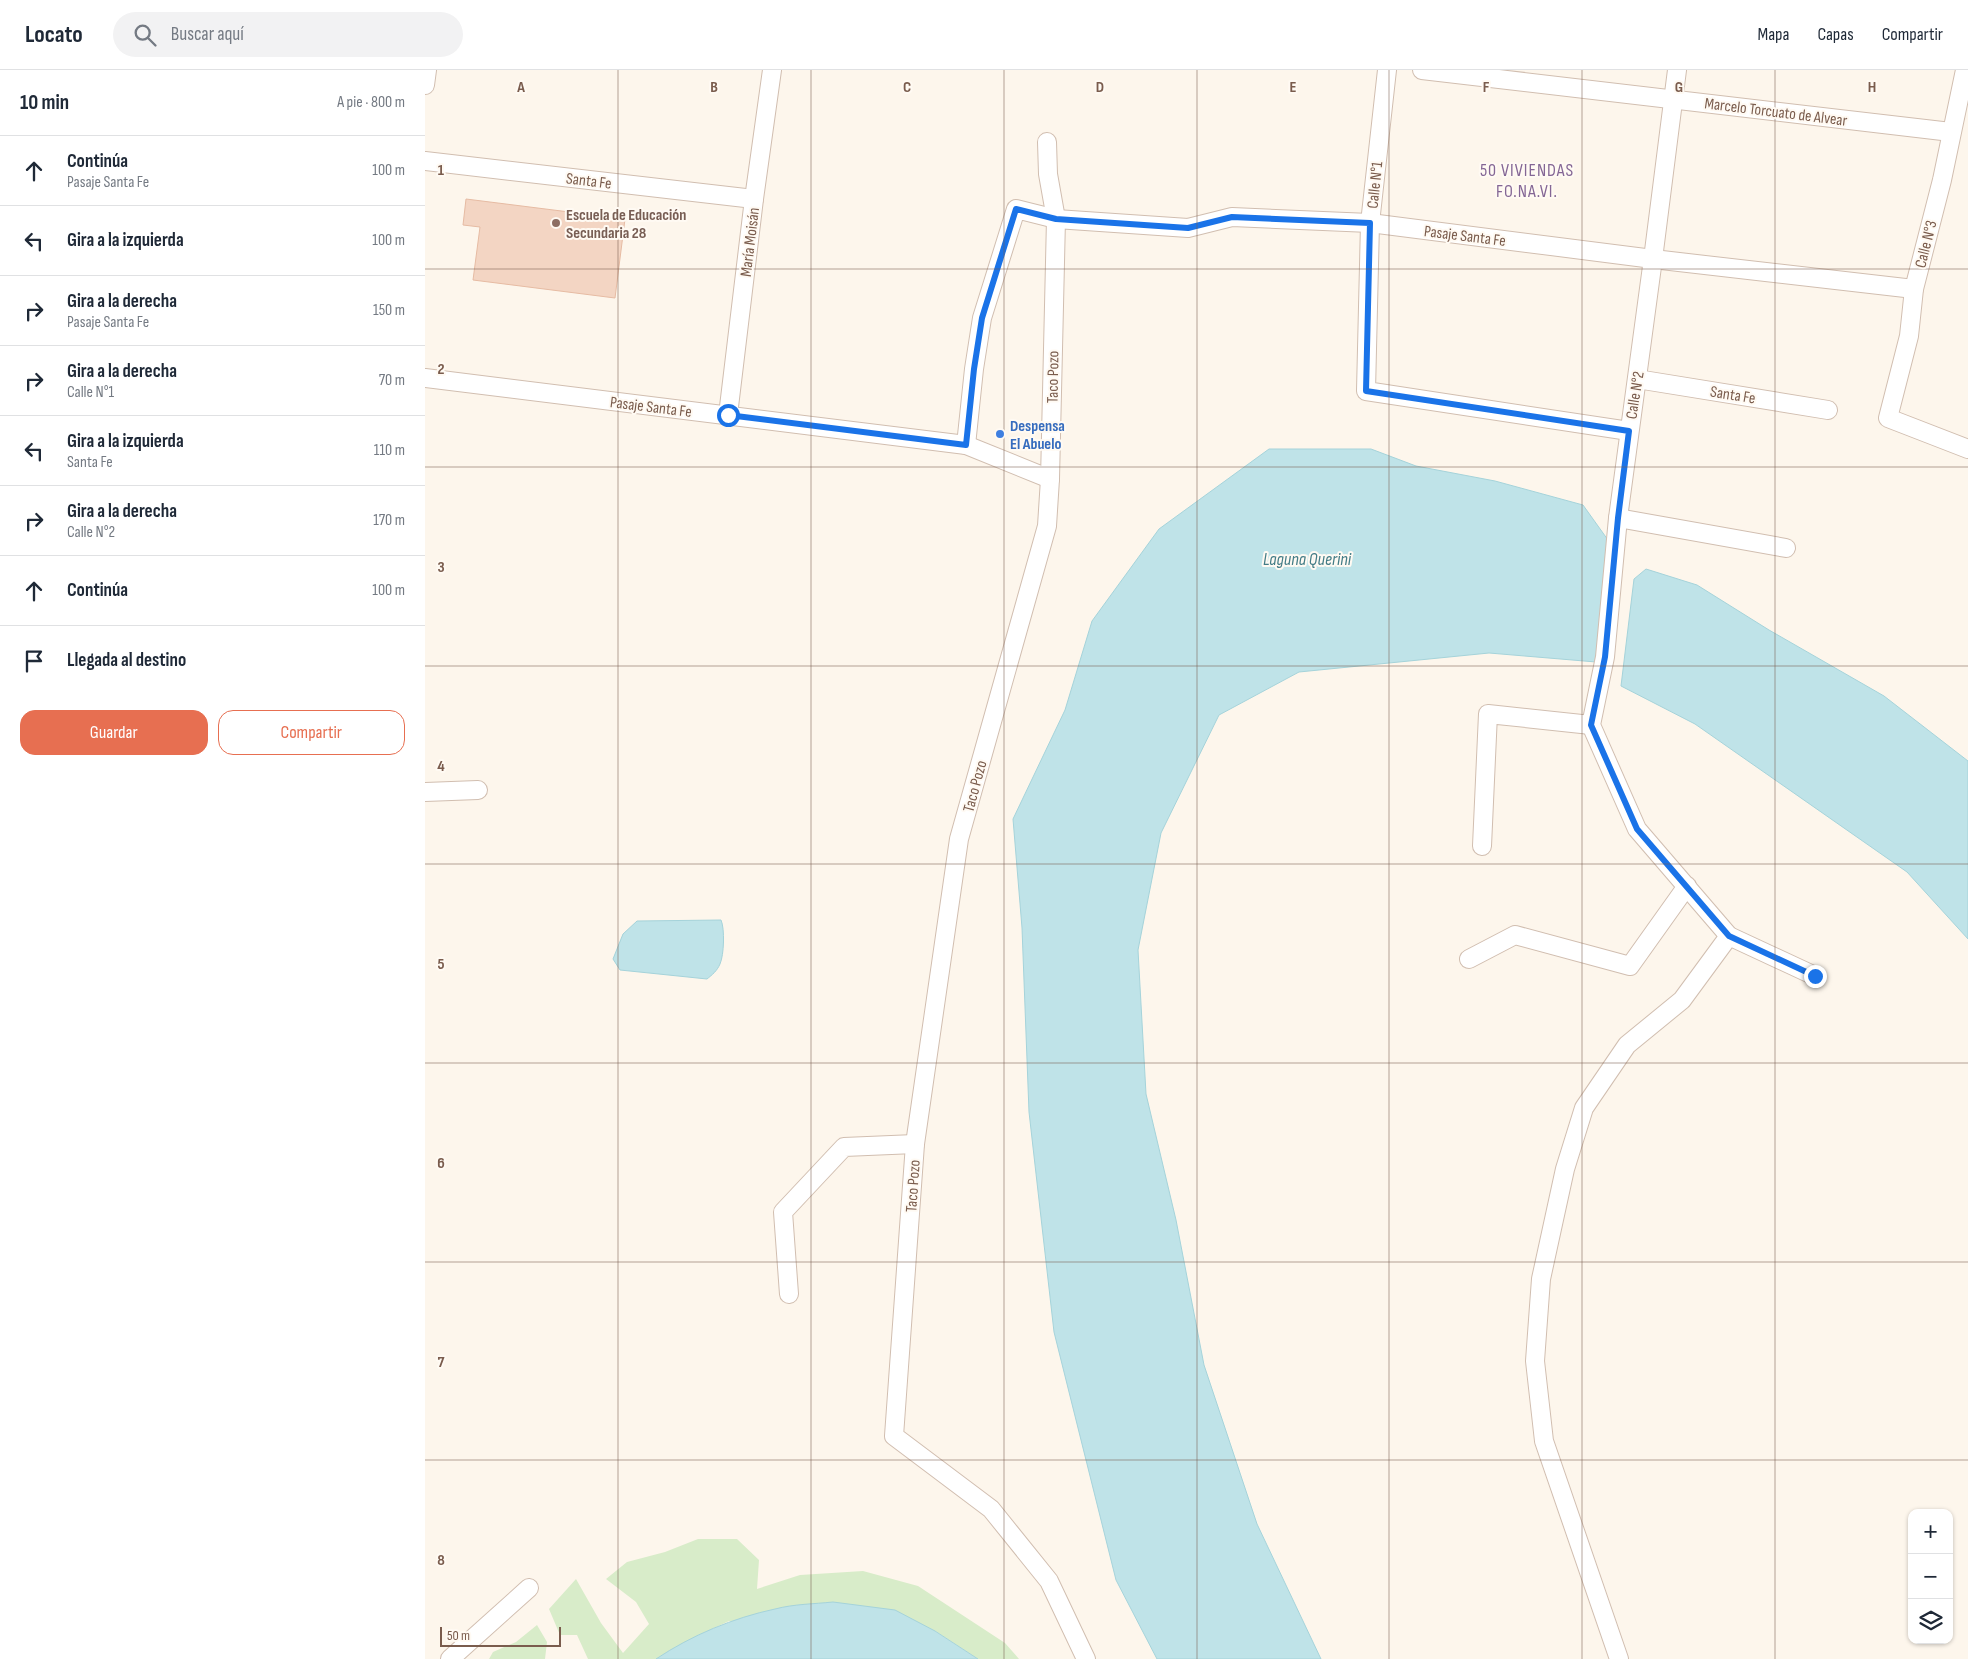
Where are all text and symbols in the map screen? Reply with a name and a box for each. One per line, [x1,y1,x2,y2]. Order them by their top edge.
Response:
search box [113,12,463,57]
text: Locato [25,20,83,49]
icon: search [131,21,159,49]
text: Buscar aquí [171,23,244,46]
text: Mapa [1757,24,1789,45]
text: Capas [1817,24,1854,45]
text: Compartir [1882,24,1943,45]
text: A [516,78,525,97]
text: B [710,78,718,97]
text: C [903,78,911,97]
text: D [1096,78,1104,97]
text: E [1290,78,1297,97]
text: F [1483,78,1490,97]
text: G [1675,78,1683,97]
text: H [1868,78,1876,97]
text: 10 min [20,90,69,115]
text: A pie · 800 m [337,93,405,112]
street label: Marcelo Torcuato de Alvear [1703,94,1849,131]
text: Continúa [67,150,128,173]
icon: ahead [20,157,48,185]
street label: Calle N°1 [1364,160,1387,210]
district label: 50 VIVIENDAS FO.NA.VI. [1480,160,1574,202]
text: 100 m [372,161,405,180]
text: 1 [438,161,445,180]
street label: Santa Fe [565,169,613,194]
text: Pasaje Santa Fe [67,173,149,192]
place label: Escuela de Educación Secundaria 28 [566,206,686,243]
street label: María Moisán [737,206,764,278]
marker: Escuela de Educación Secundaria 28 [550,217,562,229]
street label: Calle N°3 [1911,219,1942,270]
street label: Pasaje Santa Fe [1423,222,1507,251]
icon: left [20,227,48,255]
text: Gira a la izquierda [67,229,184,252]
text: 100 m [372,231,405,250]
text: Gira a la derecha [67,290,177,313]
icon: right [20,297,48,325]
text: 150 m [373,301,405,320]
text: Pasaje Santa Fe [67,313,149,332]
street label: Taco Pozo [1044,351,1063,403]
text: Gira a la derecha [67,360,177,383]
text: 2 [437,360,445,379]
icon: right [20,367,48,395]
street label: Calle N°2 [1622,370,1649,420]
text: 70 m [379,371,405,390]
text: Calle N°1 [67,383,114,402]
street label: Santa Fe [1709,383,1757,408]
street label: Pasaje Santa Fe [609,393,693,422]
route start [717,404,740,427]
place label: Despensa El Abuelo [1010,417,1065,454]
marker: Despensa El Abuelo [994,428,1006,440]
text: Gira a la izquierda [67,430,184,453]
icon: left [20,437,48,465]
text: 110 m [374,441,405,460]
text: Santa Fe [67,453,113,472]
text: Gira a la derecha [67,500,177,523]
icon: right [20,507,48,535]
text: 170 m [373,511,405,530]
text: Calle N°2 [67,523,115,542]
water label: Laguna Querini [1263,549,1352,570]
text: 3 [437,558,445,577]
icon: ahead [20,577,48,605]
text: Continúa [67,579,128,602]
text: 100 m [372,581,405,600]
icon: arrive [20,647,48,675]
text: Llegada al destino [67,649,186,672]
button: Guardar [20,710,208,755]
button: Compartir [218,710,405,755]
text: 4 [437,757,445,776]
street label: Taco Pozo [959,759,991,814]
text: 5 [437,955,445,974]
route end [1804,965,1827,988]
text: 6 [437,1154,445,1173]
street label: Taco Pozo [902,1159,925,1213]
text: 7 [438,1353,445,1372]
map controls [1908,1509,1953,1644]
button: + [1908,1509,1953,1554]
text: 8 [437,1551,445,1570]
button: − [1908,1554,1953,1599]
button: layers [1908,1599,1953,1644]
scale bar [440,1624,561,1647]
text: 50 m [447,1627,470,1644]

